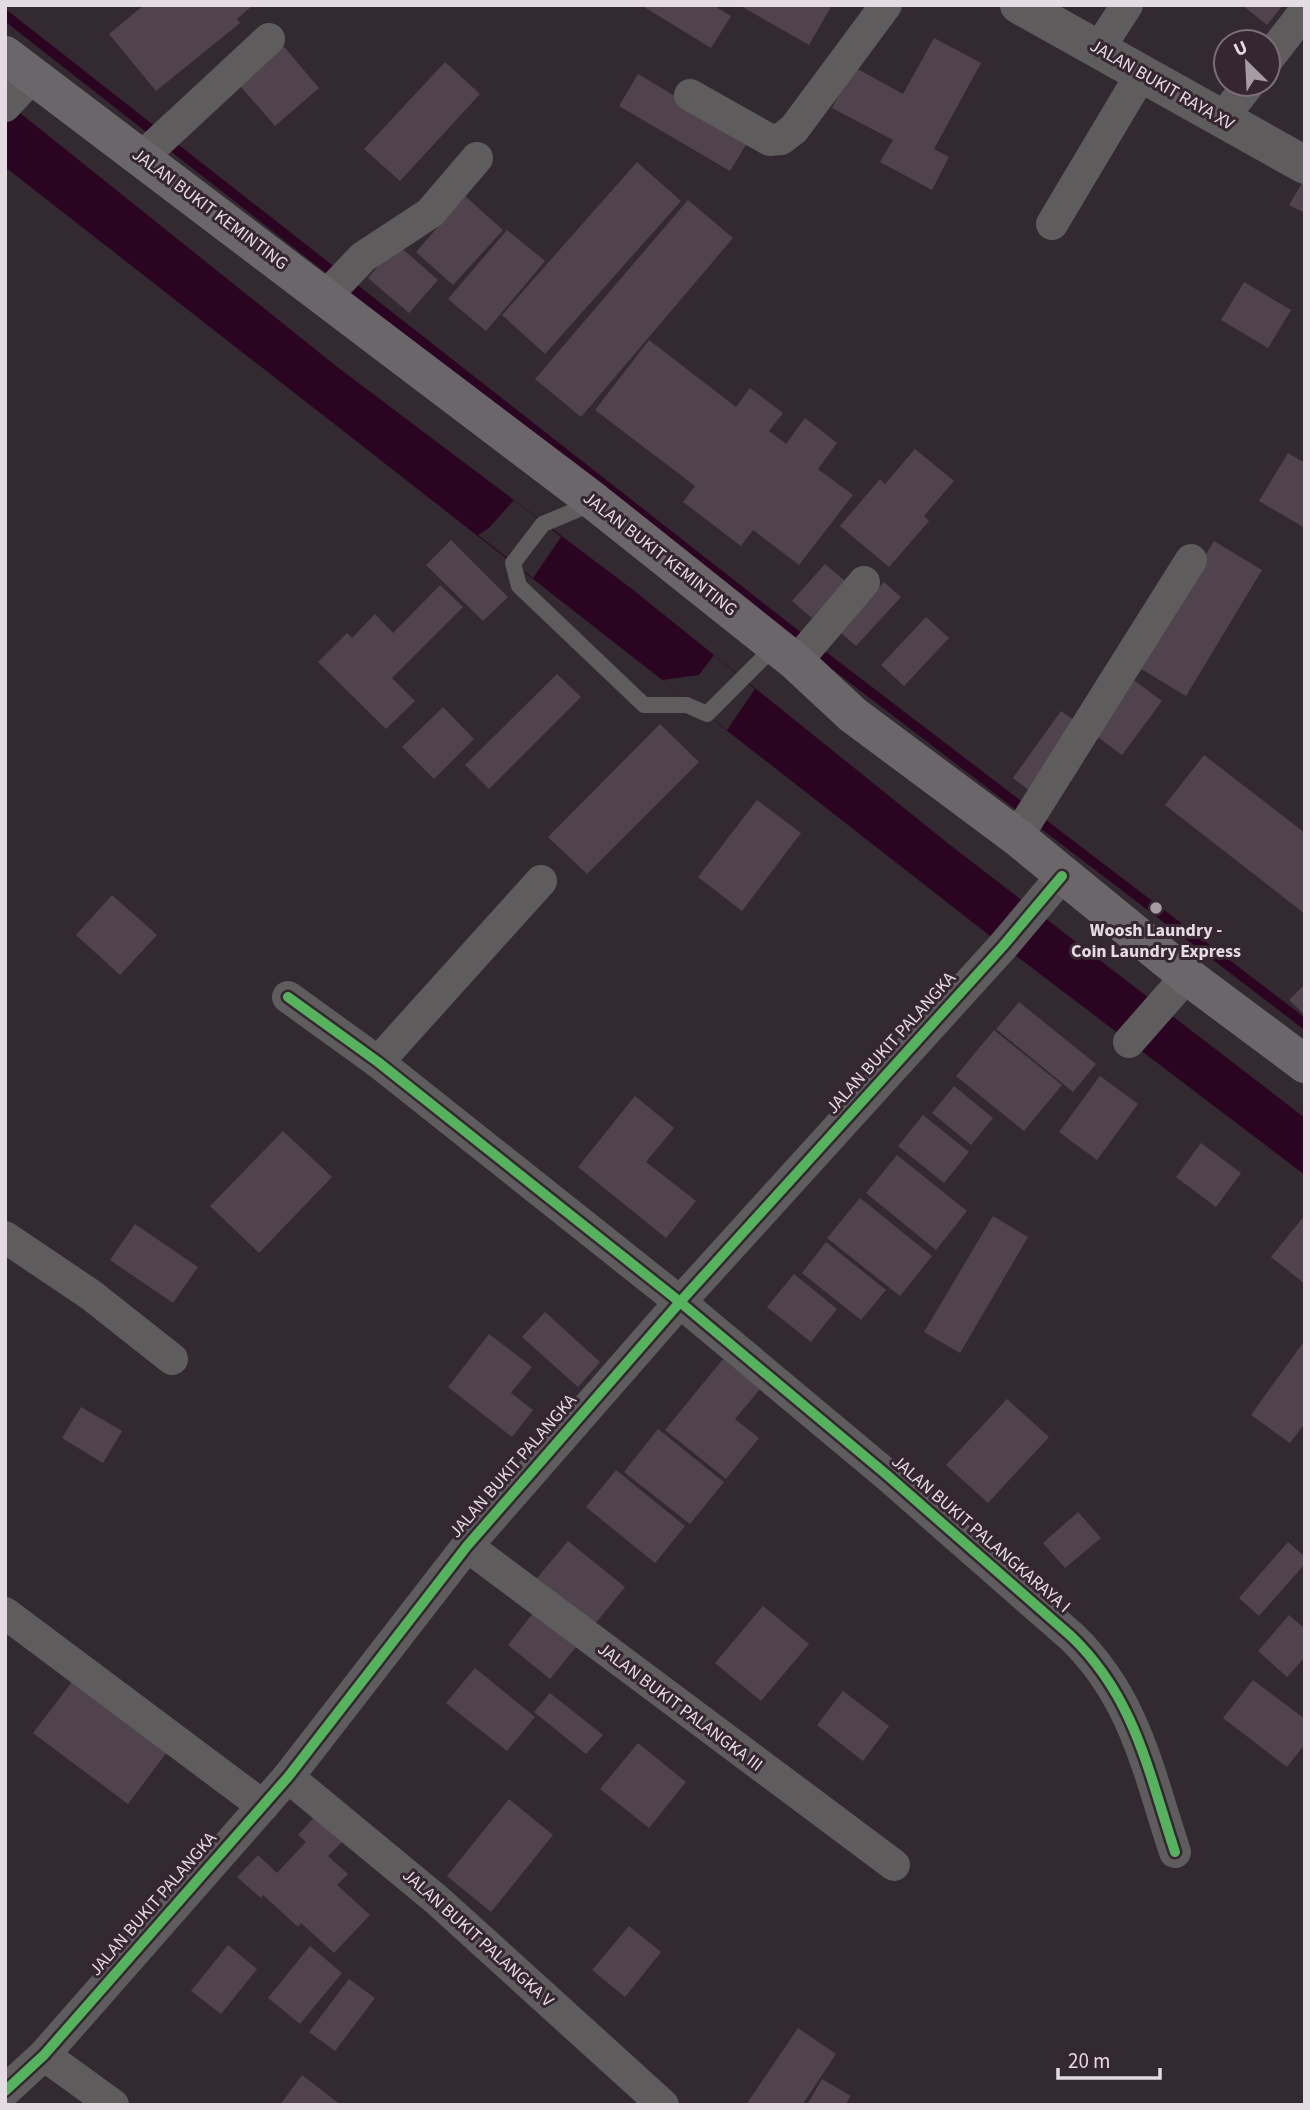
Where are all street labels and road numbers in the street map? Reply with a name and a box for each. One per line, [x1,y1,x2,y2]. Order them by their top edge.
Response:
street label: JALAN BUKIT RAYA XV [1085,33,1239,137]
street label: JALAN BUKIT KEMINTING [127,142,293,276]
street label: JALAN BUKIT KEMINTING [578,486,742,622]
street label: JALAN BUKIT PALANGKA [820,966,962,1119]
street label: JALAN BUKIT PALANGKA [443,1388,583,1543]
street label: JALAN BUKIT PALANGKARAYA I [886,1449,1076,1619]
street label: JALAN BUKIT PALANGKA III [592,1637,768,1777]
street label: JALAN BUKIT PALANGKA [83,1826,223,1981]
street label: JALAN BUKIT PALANGKA V [397,1863,560,2013]

